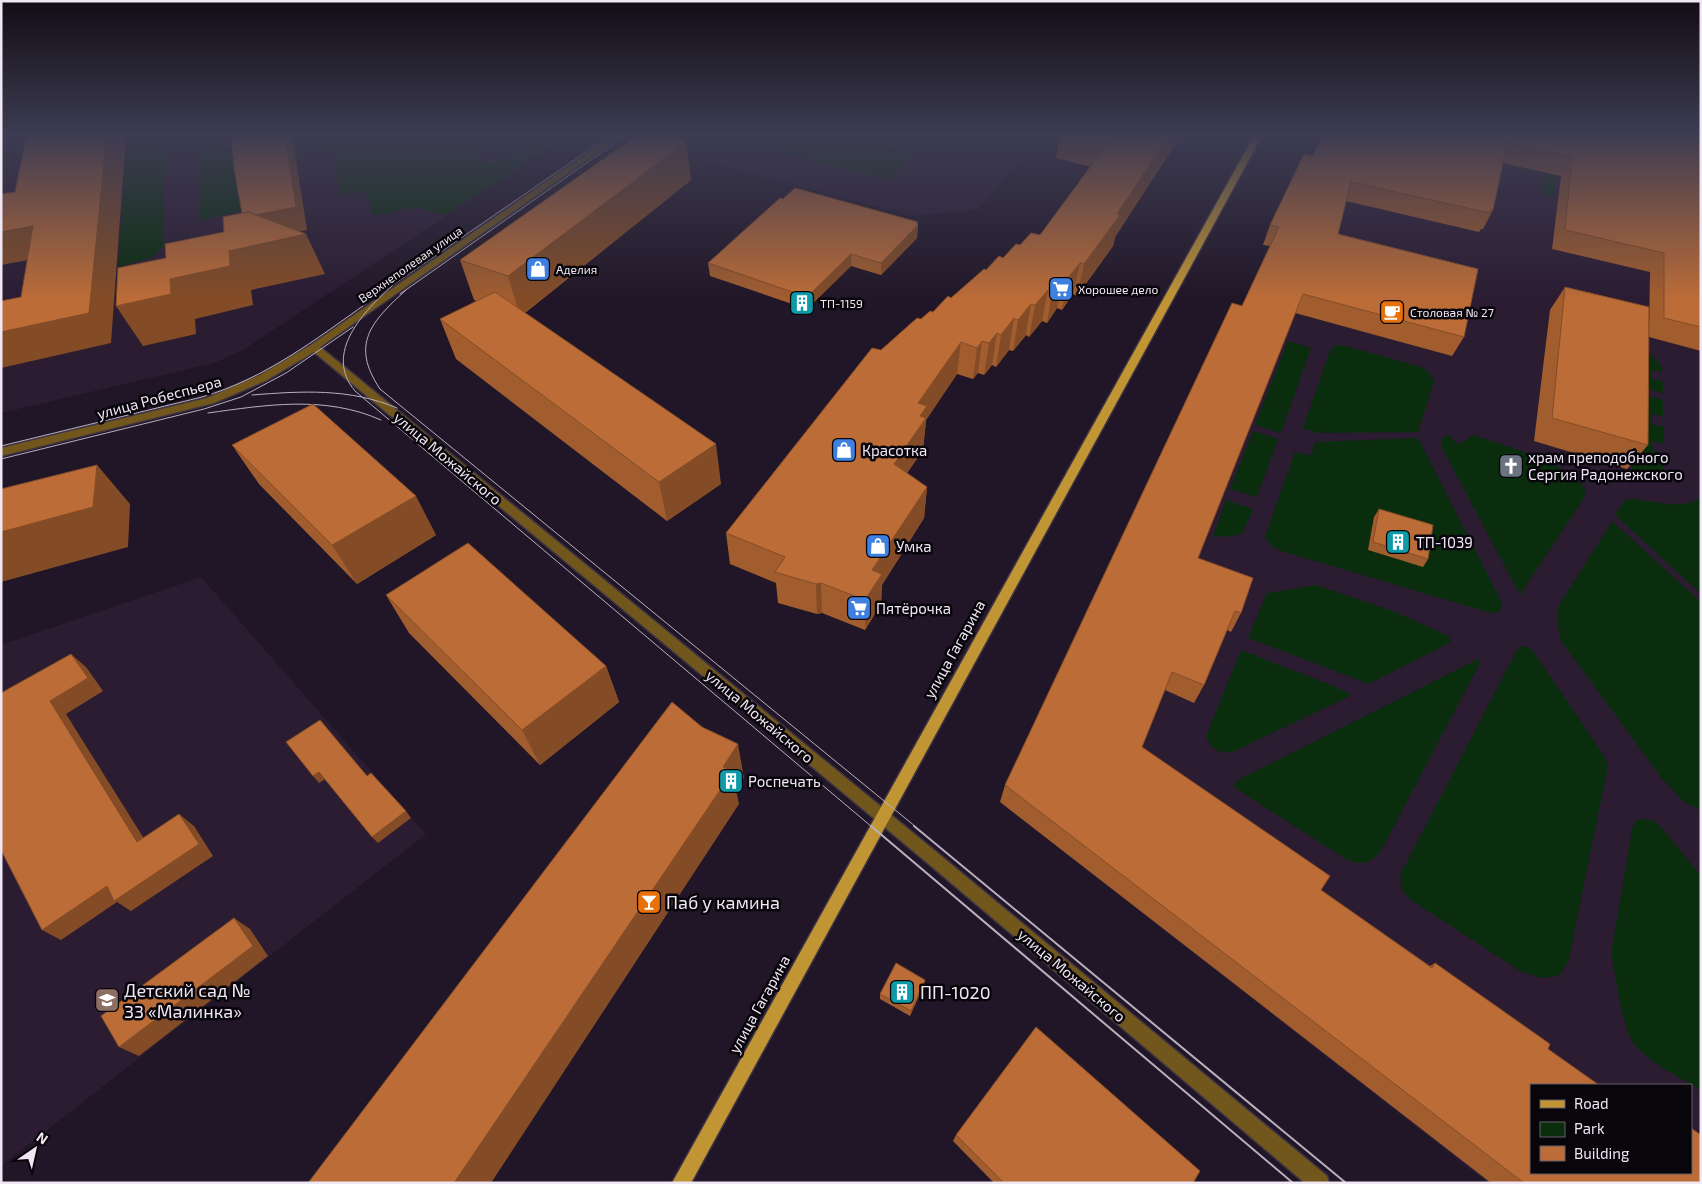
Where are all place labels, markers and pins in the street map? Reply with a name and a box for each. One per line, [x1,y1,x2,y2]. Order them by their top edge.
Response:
shop icon: Аделия [525,256,551,282]
place label: Аделия [556,262,597,276]
supermarket icon: Хорошее дело [1048,276,1074,302]
place label: Хорошее дело [1078,282,1158,296]
building icon: ТП-1159 [789,290,815,316]
place label: ТП-1159 [820,296,863,310]
cafe icon: Столовая № 27 [1379,299,1405,325]
place label: Столовая № 27 [1410,305,1494,319]
shop icon: Красотка [831,437,857,463]
place label: Красотка [862,441,927,459]
place label: храм преподобного Сергия Радонежского [1528,448,1683,483]
church icon: храм преподобного Сергия Радонежского [1498,453,1524,479]
building icon: ТП-1039 [1385,529,1411,555]
shop icon: Умка [865,533,891,559]
place label: ТП-1039 [1416,533,1473,551]
place label: Умка [896,537,931,555]
supermarket icon: Пятёрочка [846,595,872,621]
place label: Пятёрочка [876,599,951,617]
building icon: Роспечать [718,768,744,794]
place label: Роспечать [748,772,821,790]
bar icon: Паб у камина [636,889,662,915]
place label: Паб у камина [666,891,780,913]
place label: Детский сад № 33 «Малинка» [124,979,251,1022]
building icon: ПП-1020 [889,979,915,1005]
place label: ПП-1020 [920,981,991,1003]
school or university icon: Детский сад № 33 «Малинка» [94,987,120,1013]

